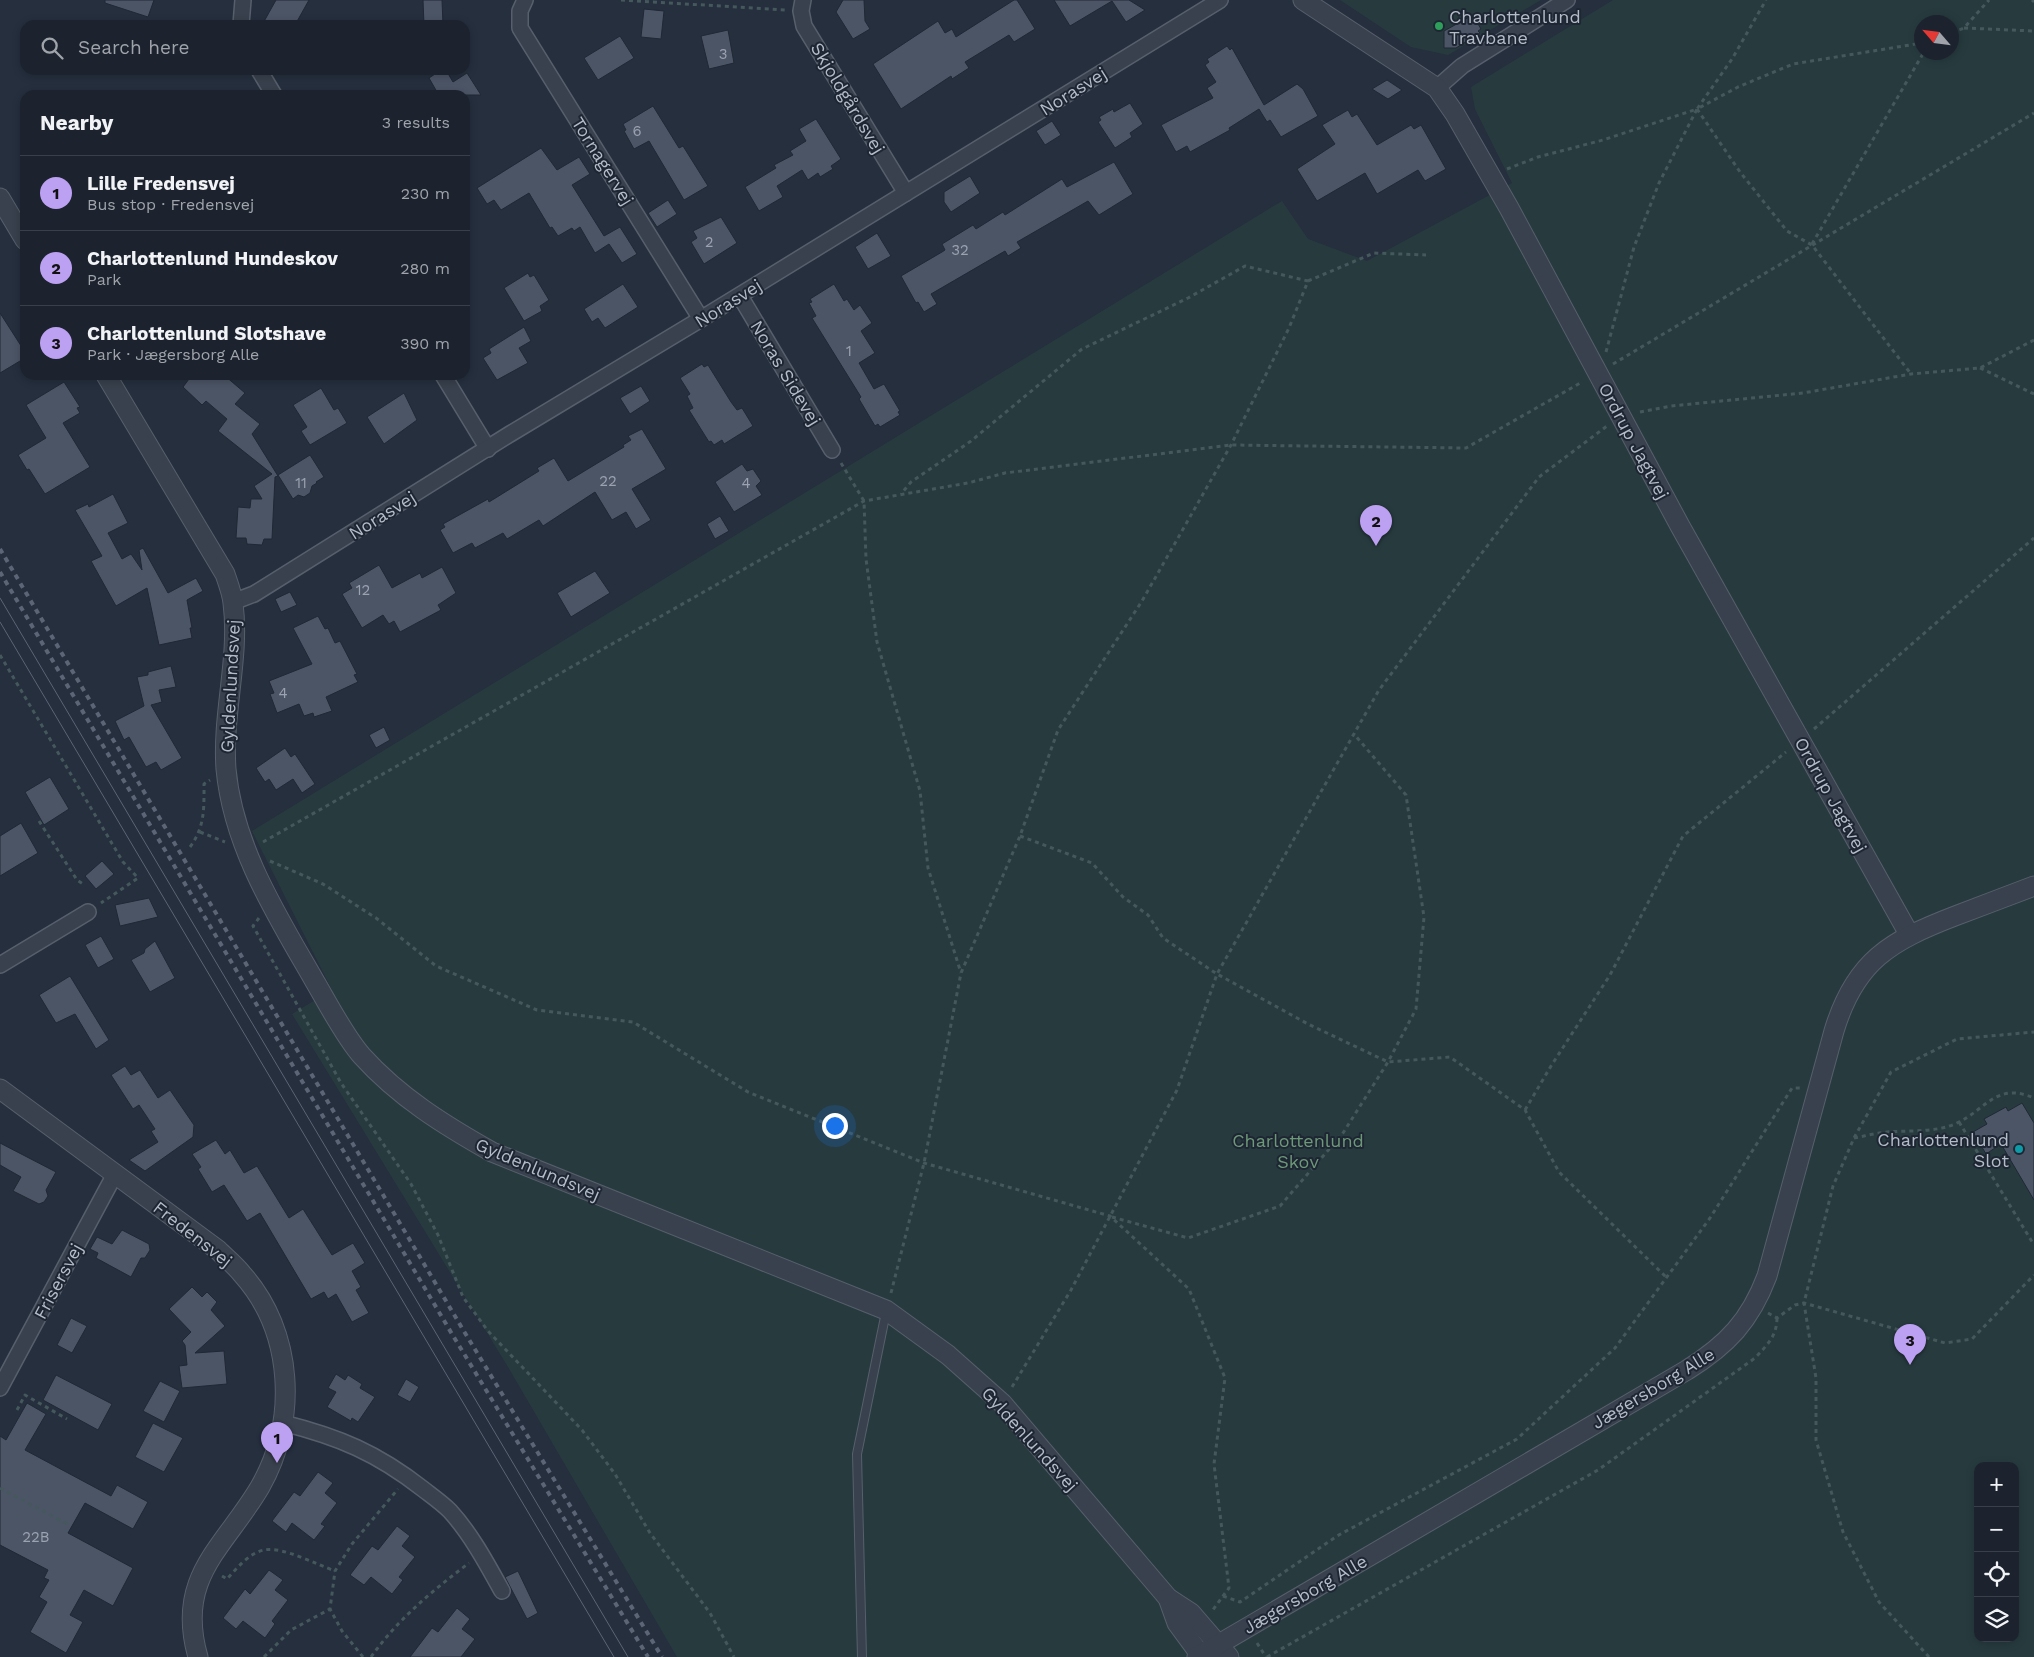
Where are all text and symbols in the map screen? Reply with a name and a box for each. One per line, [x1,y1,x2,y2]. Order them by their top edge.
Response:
place label: Charlottenlund Travbane [1449,6,1581,48]
north arrow [1914,15,1959,60]
search box [20,20,470,75]
marker: Charlottenlund Travbane [1433,20,1445,32]
icon: search [38,34,66,62]
text: Search here [78,36,189,59]
street label: Skjoldgårdsvej [807,39,889,157]
house number: 3 [719,45,727,63]
street label: Norasvej [1036,62,1110,120]
text: Nearby [40,110,113,135]
text: 3 results [382,113,450,132]
street label: Tornagervej [568,113,638,209]
house number: 6 [632,122,642,140]
text: Lille Fredensvej [87,172,235,195]
text: 1 [53,184,59,203]
text: 230 m [401,184,450,203]
text: Bus stop · Fredensvej [87,195,254,214]
house number: 2 [705,233,713,251]
house number: 32 [951,241,969,259]
text: Charlottenlund Hundeskov [87,247,338,270]
text: 2 [51,259,61,278]
text: 280 m [400,259,450,278]
text: Park [87,270,121,289]
street label: Norasvej [691,274,765,332]
street label: Noras Sidevej [746,317,826,429]
text: Charlottenlund Slotshave [87,322,326,345]
text: 3 [51,334,61,353]
text: 390 m [400,334,450,353]
house number: 1 [846,342,852,360]
text: Park · Jægersborg Alle [87,345,259,364]
street label: Ordrup Jagtvej [1594,379,1674,503]
house number: 22 [599,472,617,490]
house number: 11 [295,474,307,492]
house number: 4 [741,474,751,492]
street label: Norasvej [345,486,419,544]
pin: 2 [1360,505,1392,546]
house number: 12 [356,581,370,599]
street label: Gyldenlundsvej [216,619,244,753]
house number: 4 [278,684,288,702]
street label: Ordrup Jagtvej [1791,734,1871,856]
your location [822,1113,848,1139]
place label: Charlottenlund Slot [1877,1129,2009,1171]
park label: Charlottenlund Skov [1232,1130,1364,1172]
street label: Gyldenlundsvej [473,1133,603,1205]
marker: Charlottenlund Slot [2013,1143,2025,1155]
street label: Fredensvej [149,1197,237,1271]
street label: Frisersvej [29,1239,87,1323]
pin: 3 [1894,1324,1926,1365]
street label: Jægersborg Alle [1588,1343,1718,1433]
street label: Gyldenlundsvej [978,1382,1082,1496]
pin: 1 [261,1422,293,1463]
map controls [1974,1462,2019,1642]
button: + [1974,1462,2019,1507]
button: − [1974,1507,2019,1552]
house number: 22B [22,1528,50,1546]
street label: Jægersborg Alle [1239,1550,1371,1638]
button: locate [1974,1552,2019,1597]
button: layers [1974,1597,2019,1642]

